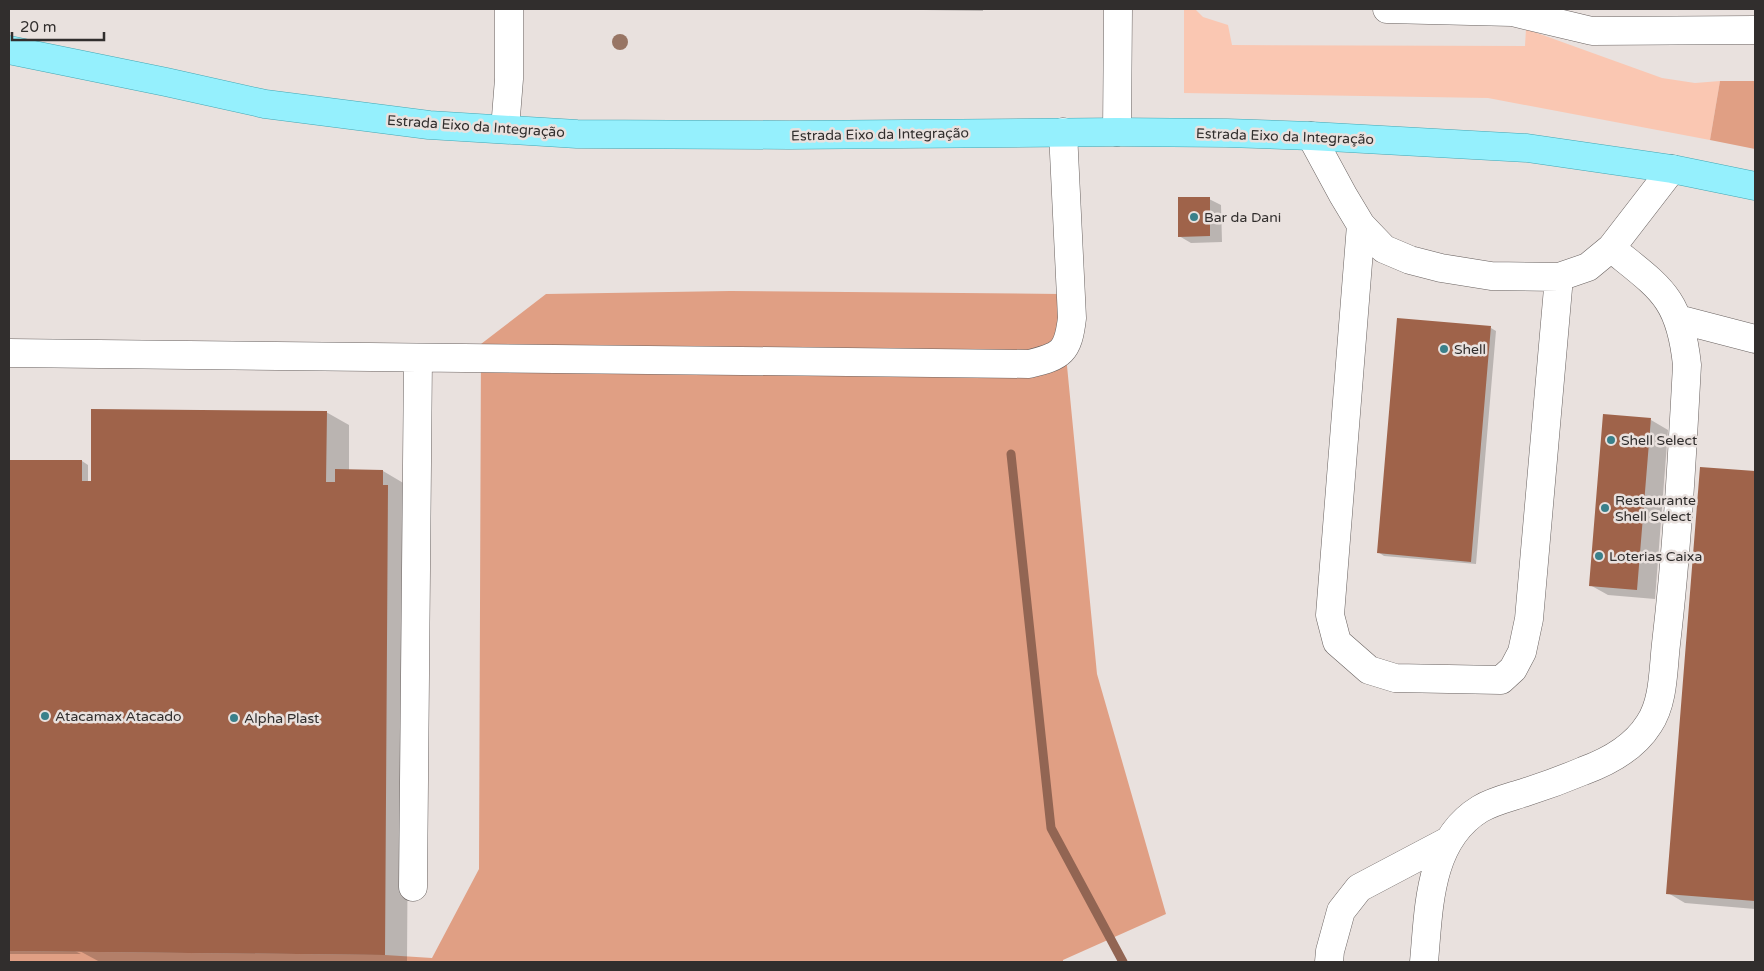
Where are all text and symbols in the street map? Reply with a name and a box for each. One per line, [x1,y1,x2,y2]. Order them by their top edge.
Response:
scale bar [12,10,105,42]
text: 20 m [20,18,57,36]
street label: Estrada Eixo da Integração [387,112,565,141]
street label: Estrada Eixo da Integração [791,124,969,145]
street label: Estrada Eixo da Integração [1196,125,1374,148]
place label: Bar da Dani [1204,209,1281,226]
marker: Bar da Dani [1188,211,1200,223]
place label: Shell [1454,341,1486,358]
marker: Shell [1438,343,1450,355]
place label: Shell Select [1621,432,1698,449]
marker: Shell Select [1605,434,1617,446]
place label: Restaurante Shell Select [1615,492,1696,525]
marker: Restaurante Shell Select [1599,502,1611,514]
place label: Loterias Caixa [1609,548,1702,565]
marker: Loterias Caixa [1593,550,1605,562]
place label: Atacamax Atacado [55,708,182,725]
marker: Atacamax Atacado [39,710,51,722]
place label: Alpha Plast [244,710,320,727]
marker: Alpha Plast [228,712,240,724]

